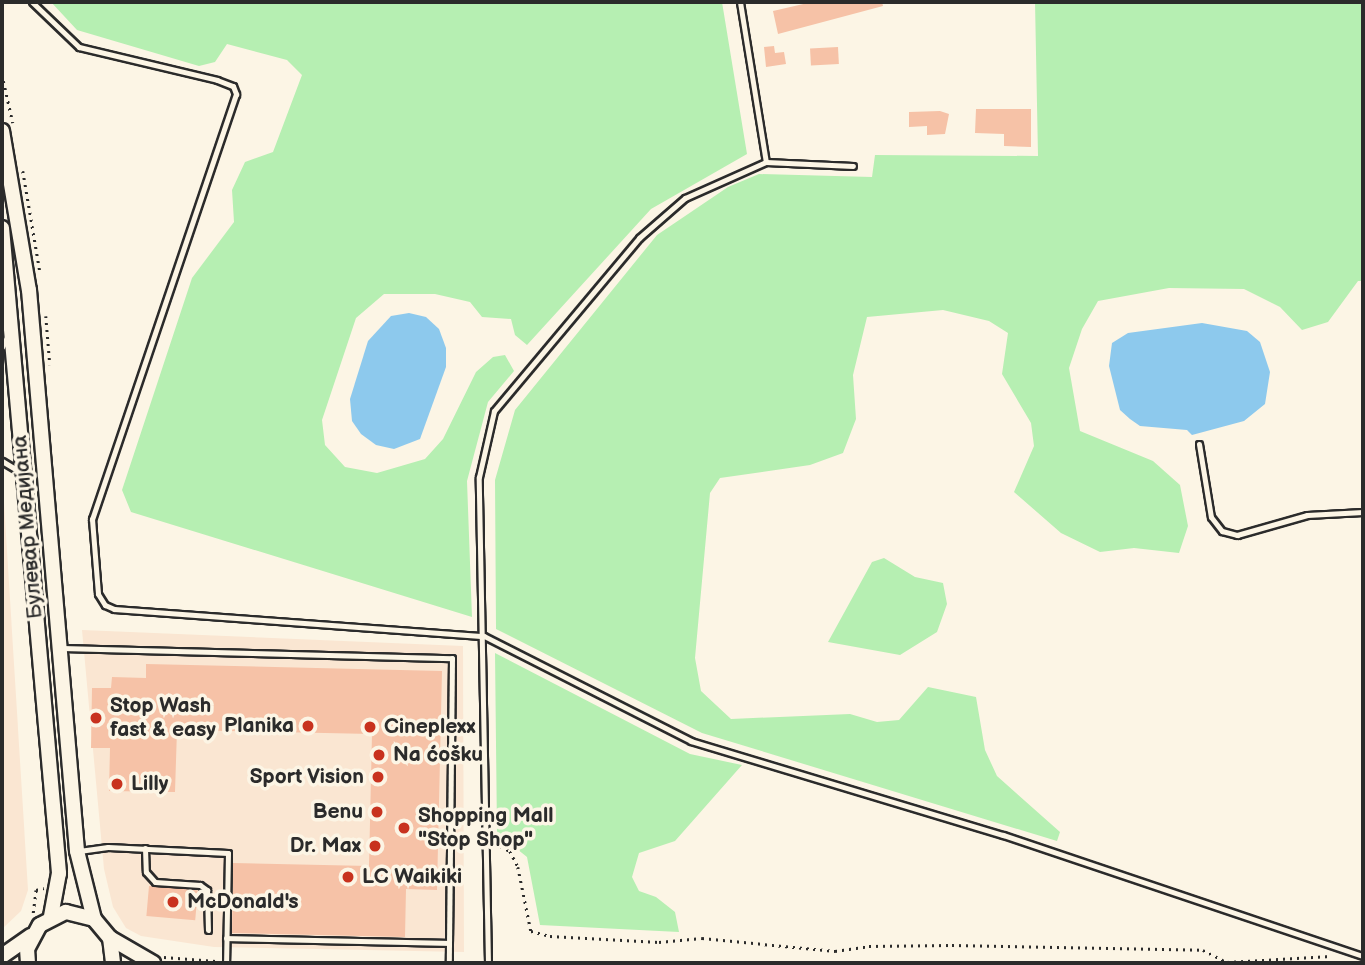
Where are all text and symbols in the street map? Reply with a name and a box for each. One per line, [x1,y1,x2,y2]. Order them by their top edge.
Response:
street label: Булевар Медијана [7,434,49,620]
place label: Stop Wash fast & easy [110,693,216,743]
marker: Stop Wash fast & easy [88,710,104,726]
place label: Planika [224,713,294,739]
place label: Cineplexx [384,714,476,740]
marker: Planika [300,718,316,734]
marker: Cineplexx [362,719,378,735]
place label: Na ćošku [393,742,483,768]
marker: Na ćošku [371,747,387,763]
place label: Sport Vision [249,764,364,790]
marker: Sport Vision [370,769,386,785]
place label: Lilly [131,771,168,797]
marker: Lilly [109,776,125,792]
place label: Benu [313,799,363,825]
place label: Shopping Mall "Stop Shop" [418,803,553,853]
marker: Benu [369,804,385,820]
marker: Shopping Mall "Stop Shop" [396,820,412,836]
place label: Dr. Max [290,833,361,859]
marker: Dr. Max [367,838,383,854]
place label: LC Waikiki [362,864,462,890]
marker: LC Waikiki [340,869,356,885]
place label: McDonald's [187,889,299,915]
marker: McDonald's [165,894,181,910]

